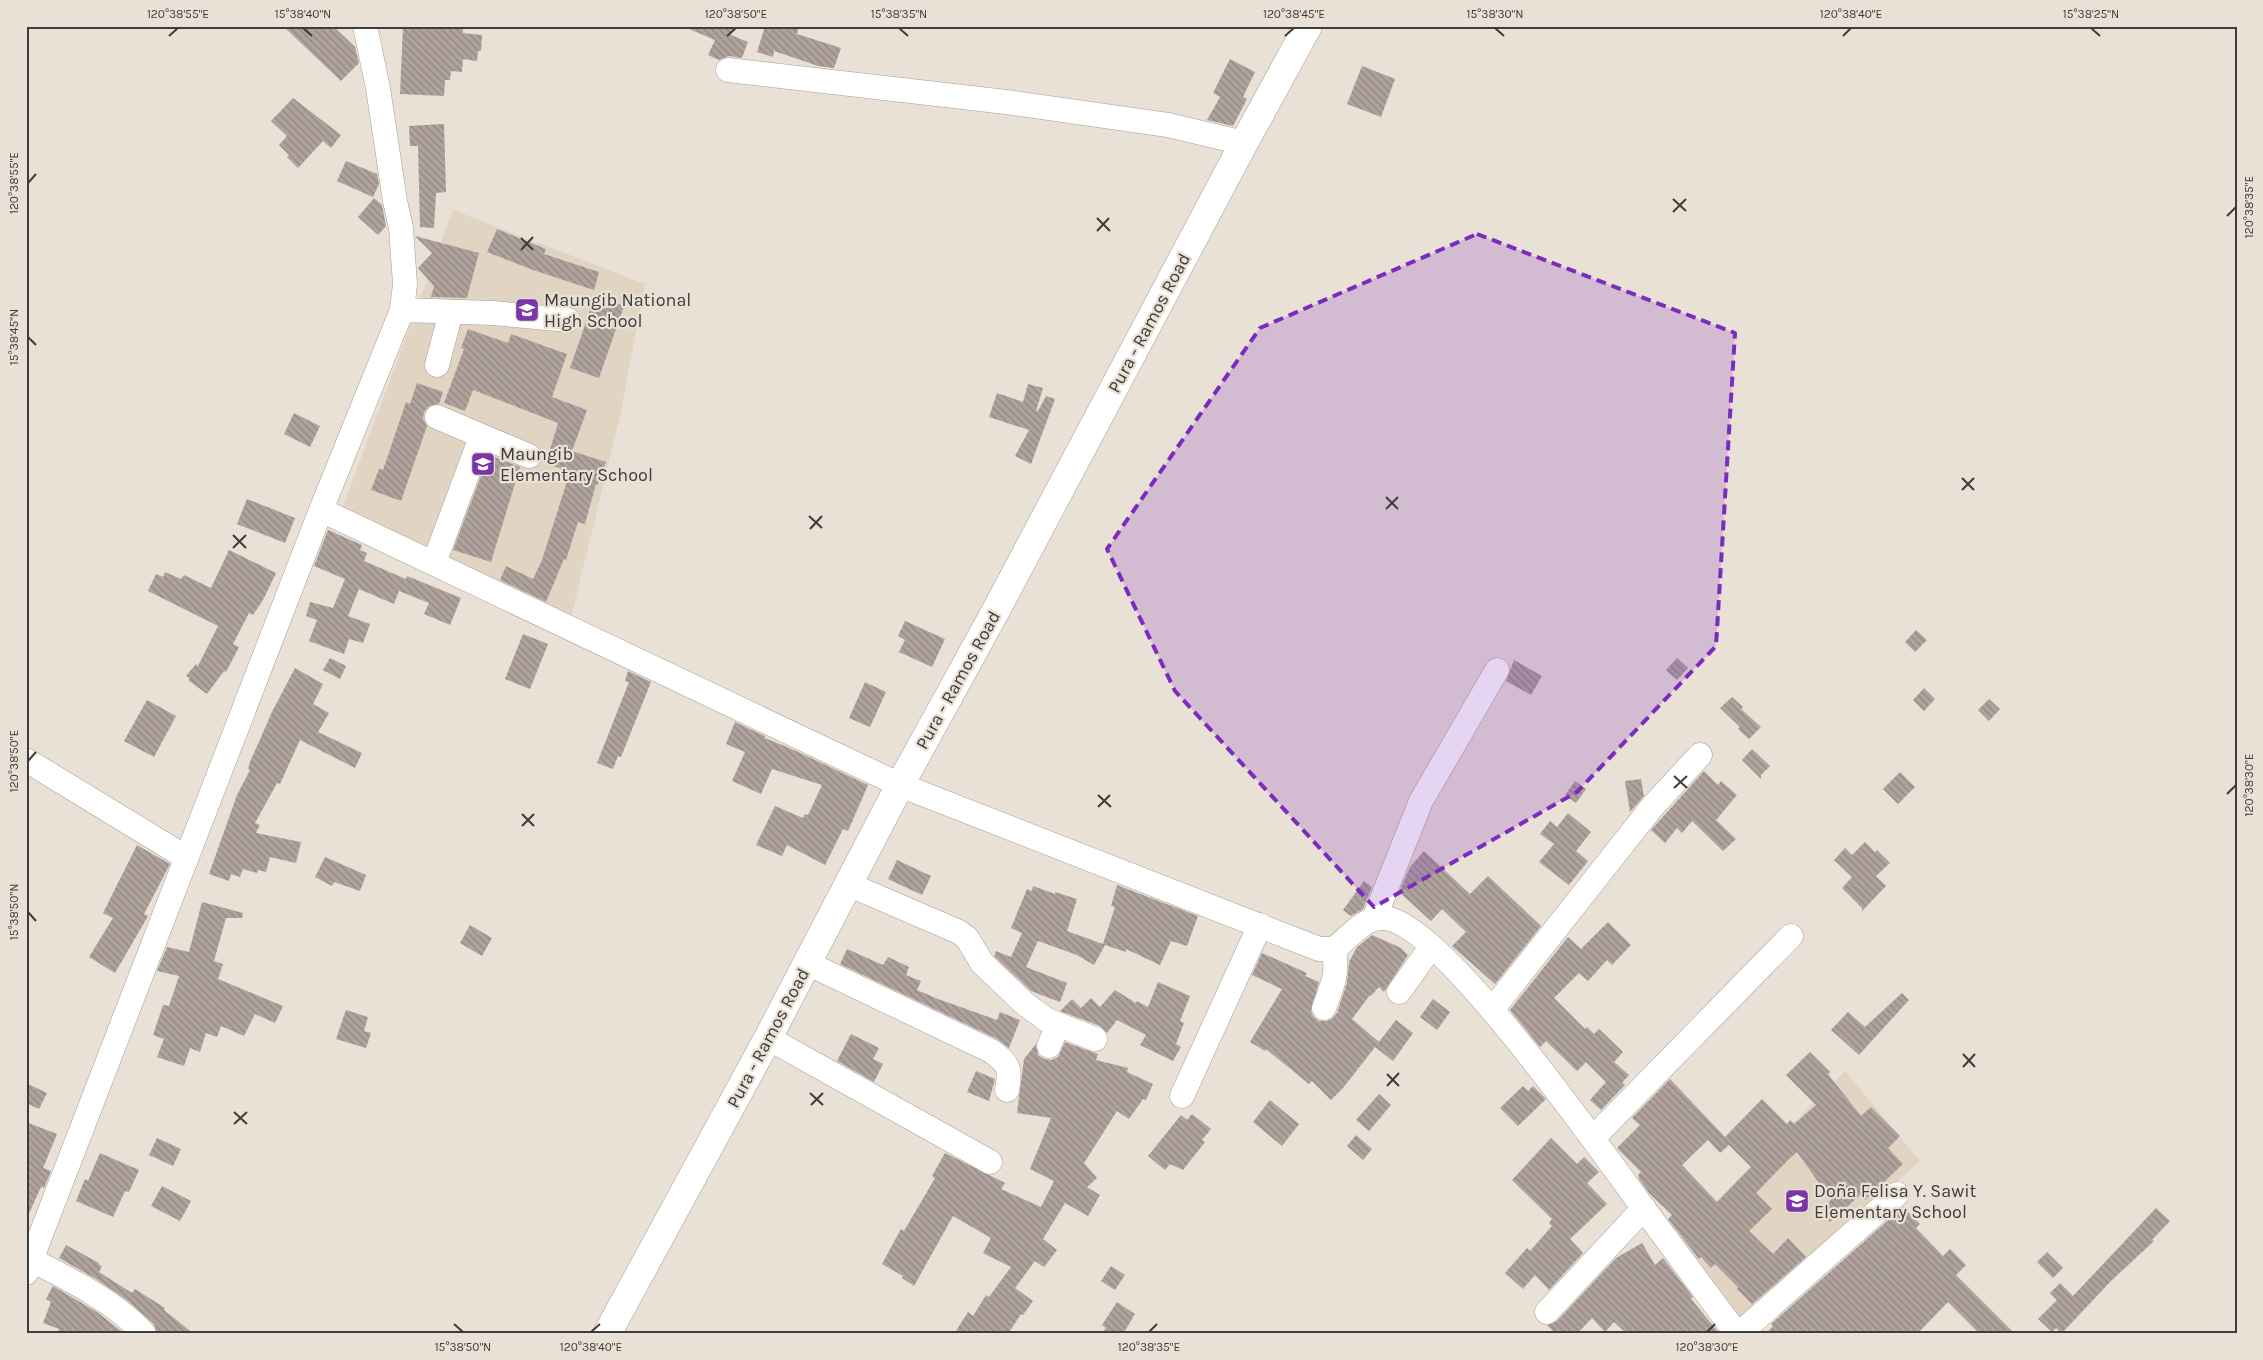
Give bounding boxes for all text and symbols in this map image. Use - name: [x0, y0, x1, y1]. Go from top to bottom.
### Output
- text: 120°38'55"E: [147, 7, 209, 21]
- text: 15°38'40"N: [275, 7, 331, 21]
- text: 120°38'50"E: [705, 7, 767, 21]
- text: 15°38'35"N: [871, 7, 927, 21]
- text: 120°38'45"E: [1263, 7, 1325, 21]
- text: 15°38'30"N: [1467, 7, 1523, 21]
- text: 120°38'40"E: [1820, 7, 1882, 21]
- text: 15°38'25"N: [2063, 7, 2119, 21]
- text: 120°38'55"E: [7, 152, 21, 214]
- text: 120°38'35"E: [2242, 176, 2256, 238]
- street label: Pura - Ramos Road: [1103, 249, 1195, 397]
- place label: Maungib National High School: [544, 289, 691, 332]
- school or university icon: Maungib National High School: [514, 297, 540, 323]
- text: 15°38'45"N: [7, 309, 21, 365]
- place label: Maungib Elementary School: [500, 443, 653, 486]
- school or university icon: Maungib Elementary School: [470, 451, 496, 477]
- street label: Pura - Ramos Road: [911, 607, 1005, 753]
- text: 120°38'50"E: [7, 730, 21, 792]
- text: 120°38'30"E: [2242, 754, 2256, 816]
- text: 15°38'50"N: [7, 884, 21, 940]
- street label: Pura - Ramos Road: [722, 964, 814, 1112]
- place label: Doña Felisa Y. Sawit Elementary School: [1814, 1180, 1977, 1223]
- school or university icon: Doña Felisa Y. Sawit Elementary School: [1784, 1188, 1810, 1214]
- text: 15°38'50"N: [435, 1340, 491, 1354]
- text: 120°38'40"E: [560, 1340, 622, 1354]
- text: 120°38'35"E: [1118, 1340, 1180, 1354]
- text: 120°38'30"E: [1676, 1340, 1738, 1354]

